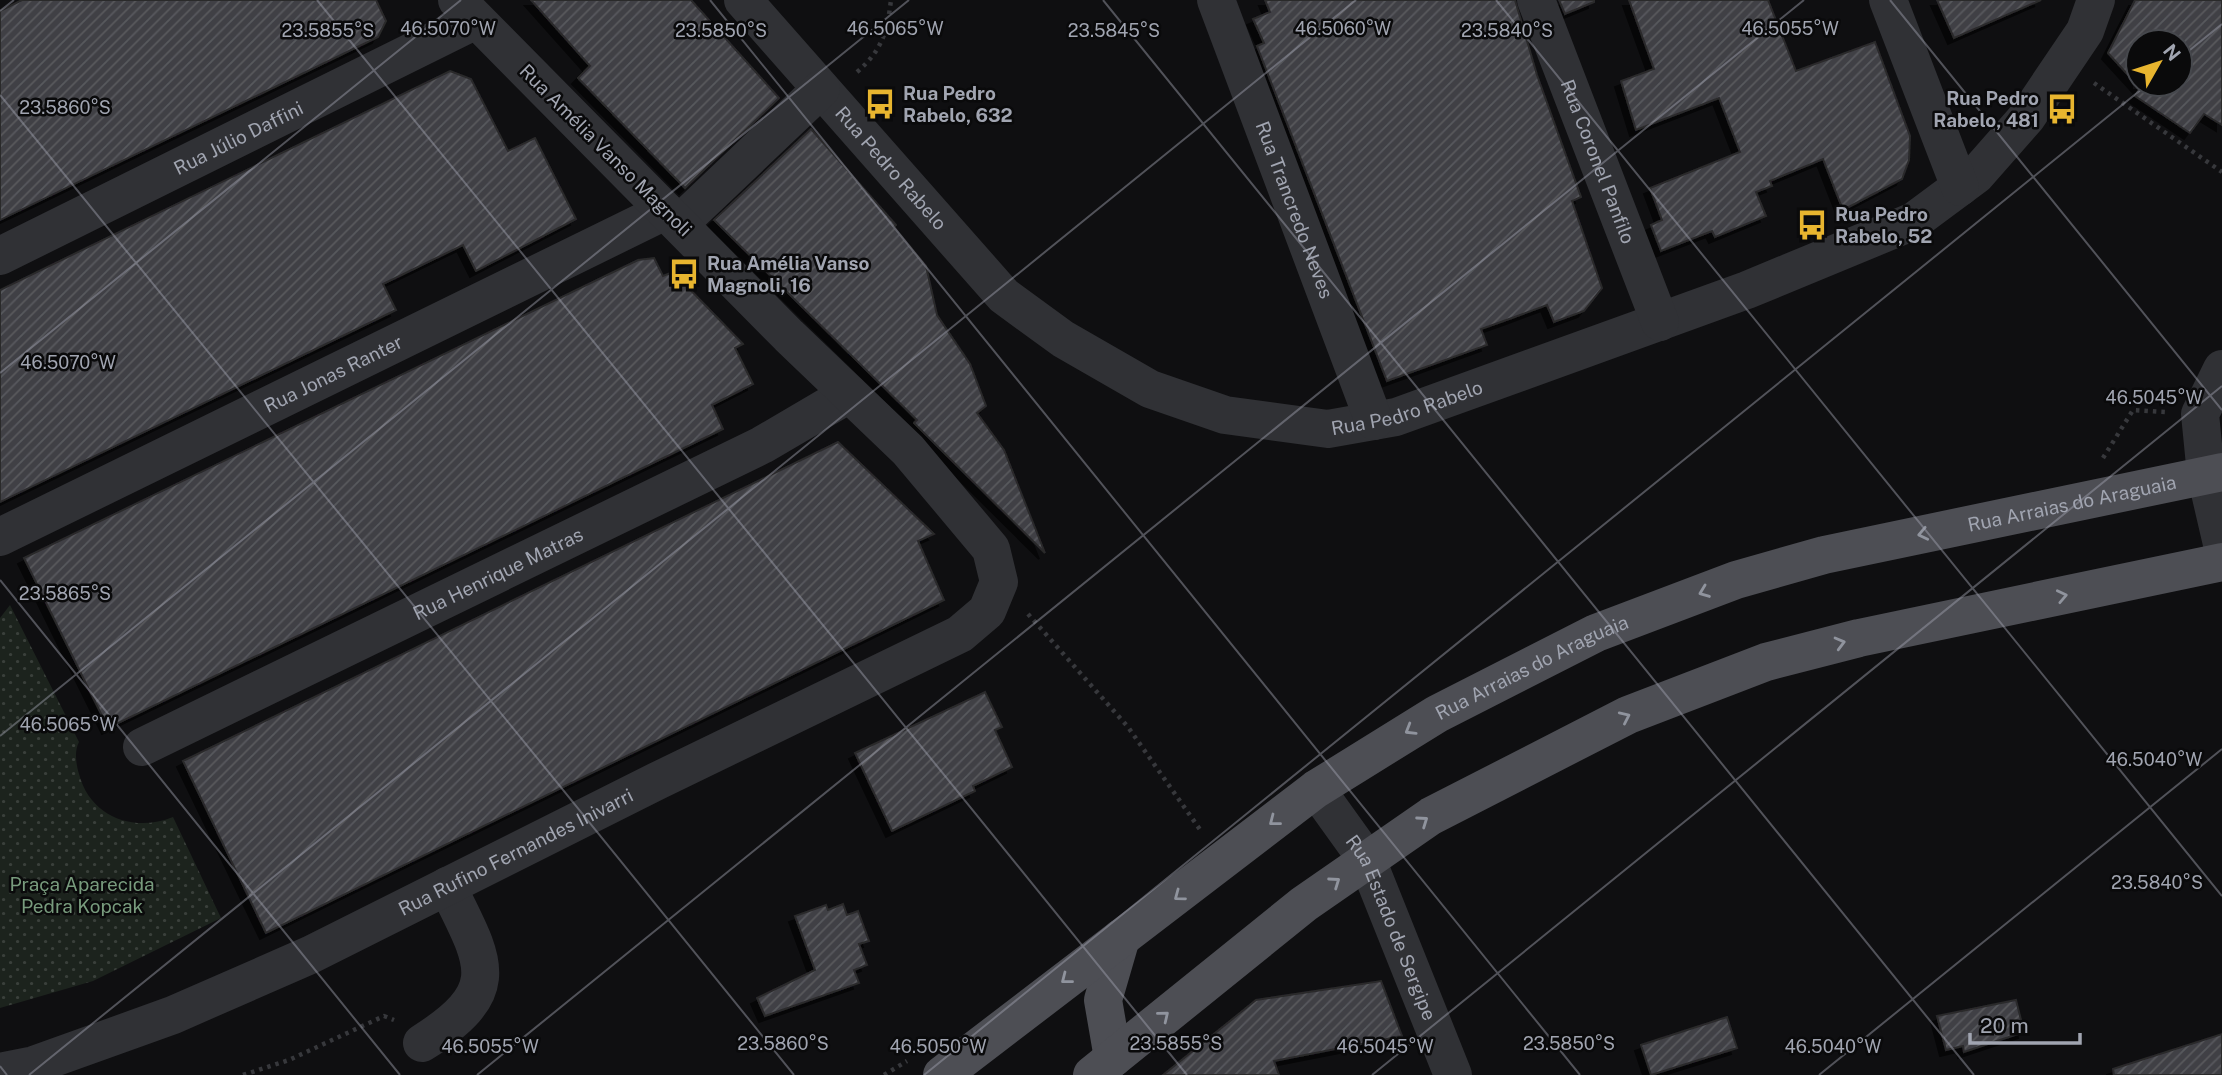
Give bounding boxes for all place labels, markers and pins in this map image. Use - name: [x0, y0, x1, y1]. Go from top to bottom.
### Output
- place label: Rua Pedro Rabelo, 632: [903, 82, 1013, 126]
- bus stop icon: Rua Pedro Rabelo, 632: [863, 87, 897, 121]
- place label: Rua Pedro Rabelo, 481: [1933, 87, 2039, 131]
- bus stop icon: Rua Pedro Rabelo, 481: [2045, 92, 2079, 126]
- place label: Rua Pedro Rabelo, 52: [1835, 203, 1932, 247]
- bus stop icon: Rua Pedro Rabelo, 52: [1795, 208, 1829, 242]
- place label: Rua Amélia Vanso Magnoli, 16: [707, 252, 870, 296]
- bus stop icon: Rua Amélia Vanso Magnoli, 16: [667, 257, 701, 291]

